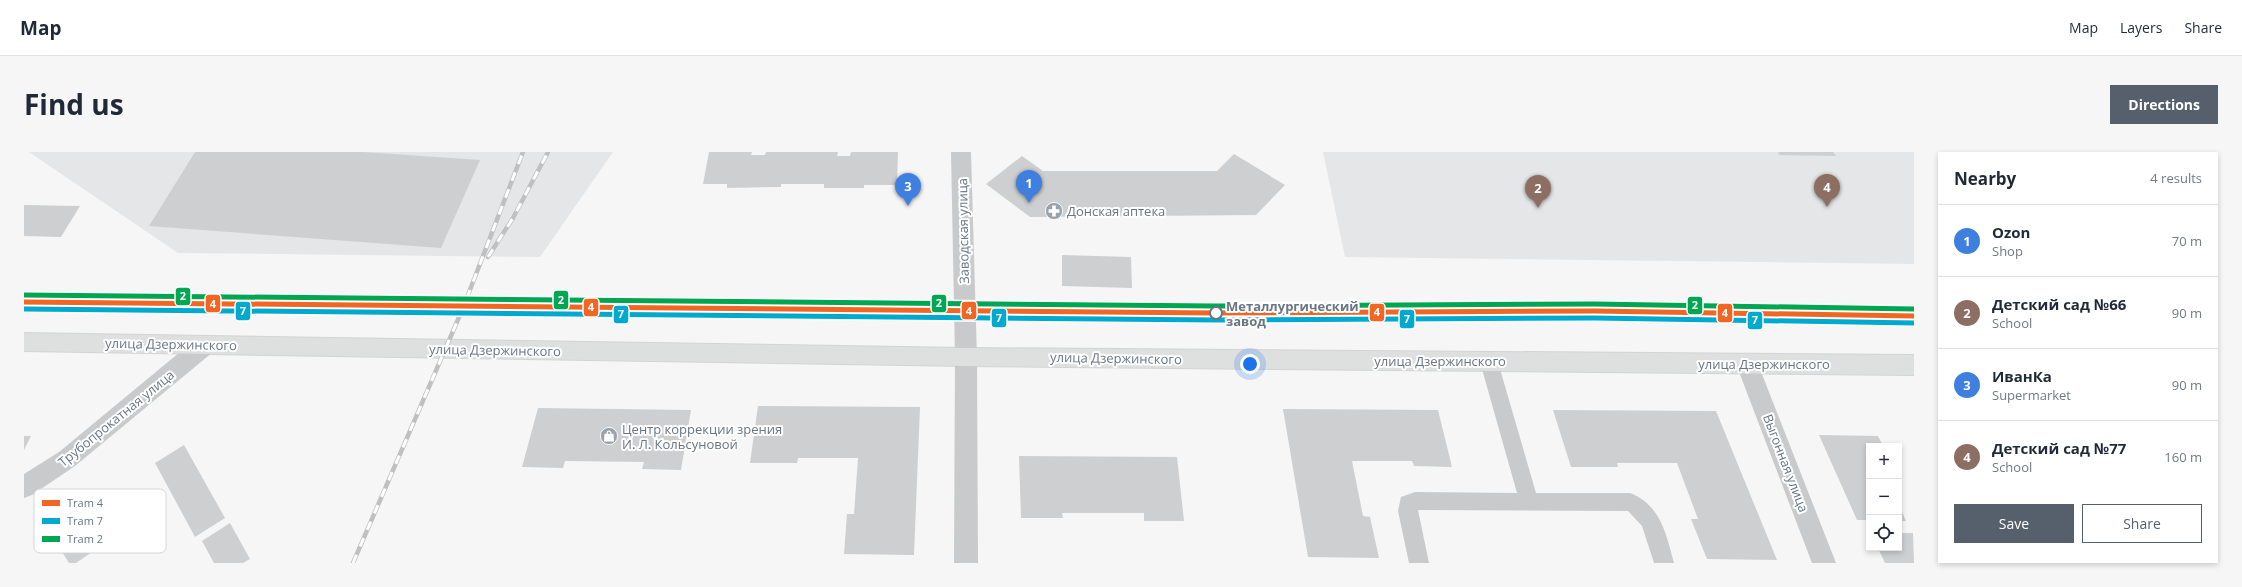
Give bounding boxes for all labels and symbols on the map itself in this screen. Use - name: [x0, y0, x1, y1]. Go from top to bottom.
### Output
- pin: 1: [1016, 170, 1042, 203]
- pin: 3: [895, 173, 921, 206]
- pin: 4: [1814, 174, 1840, 207]
- pin: 2: [1525, 175, 1551, 208]
- street label: Заводская улица: [953, 178, 973, 284]
- pharmacy icon: Донская аптека: [1044, 201, 1064, 221]
- place label: Донская аптека: [1067, 202, 1165, 220]
- line badge: 2: [175, 287, 191, 306]
- text: 2: [180, 288, 186, 303]
- line badge: 2: [553, 290, 569, 310]
- text: 2: [558, 292, 564, 307]
- line badge: 4: [205, 294, 221, 313]
- line badge: 2: [931, 294, 947, 313]
- text: 2: [936, 295, 942, 310]
- text: 4: [210, 296, 217, 311]
- line badge: 2: [1687, 296, 1703, 315]
- place label: Металлургический завод: [1226, 297, 1359, 330]
- text: 2: [1692, 297, 1698, 312]
- line badge: 4: [583, 298, 599, 317]
- text: 4: [588, 299, 595, 314]
- line badge: 7: [235, 301, 251, 321]
- line badge: 4: [961, 301, 977, 320]
- text: 7: [240, 303, 246, 318]
- text: 4: [966, 303, 973, 318]
- line badge: 4: [1369, 303, 1385, 322]
- line badge: 4: [1717, 303, 1733, 323]
- text: 4: [1374, 304, 1381, 319]
- line badge: 7: [613, 305, 629, 324]
- text: 4: [1722, 305, 1729, 320]
- text: 7: [618, 306, 624, 321]
- marker: Металлургический завод: [1209, 306, 1223, 320]
- line badge: 7: [991, 308, 1007, 328]
- line badge: 7: [1399, 309, 1415, 329]
- text: 7: [996, 310, 1002, 325]
- text: 7: [1404, 311, 1410, 326]
- line badge: 7: [1747, 311, 1763, 330]
- text: 7: [1752, 312, 1758, 327]
- street label: улица Дзержинского: [105, 334, 237, 354]
- street label: улица Дзержинского: [429, 340, 561, 360]
- street label: улица Дзержинского: [1050, 348, 1182, 368]
- street label: улица Дзержинского: [1374, 352, 1506, 370]
- your location: [1240, 354, 1260, 374]
- street label: улица Дзержинского: [1698, 355, 1830, 373]
- street label: Трубопрокатная улица: [54, 365, 178, 471]
- street label: Выгонная улица: [1759, 411, 1813, 515]
- place label: Центр коррекции зрения И. Л. Кольсуновой: [622, 420, 782, 453]
- shop icon: Центр коррекции зрения И. Л. Кольсуновой: [599, 426, 619, 446]
- legend: [34, 489, 166, 553]
- text: Tram 4: [67, 495, 104, 510]
- text: Tram 7: [67, 513, 103, 528]
- text: Tram 2: [67, 531, 103, 546]

